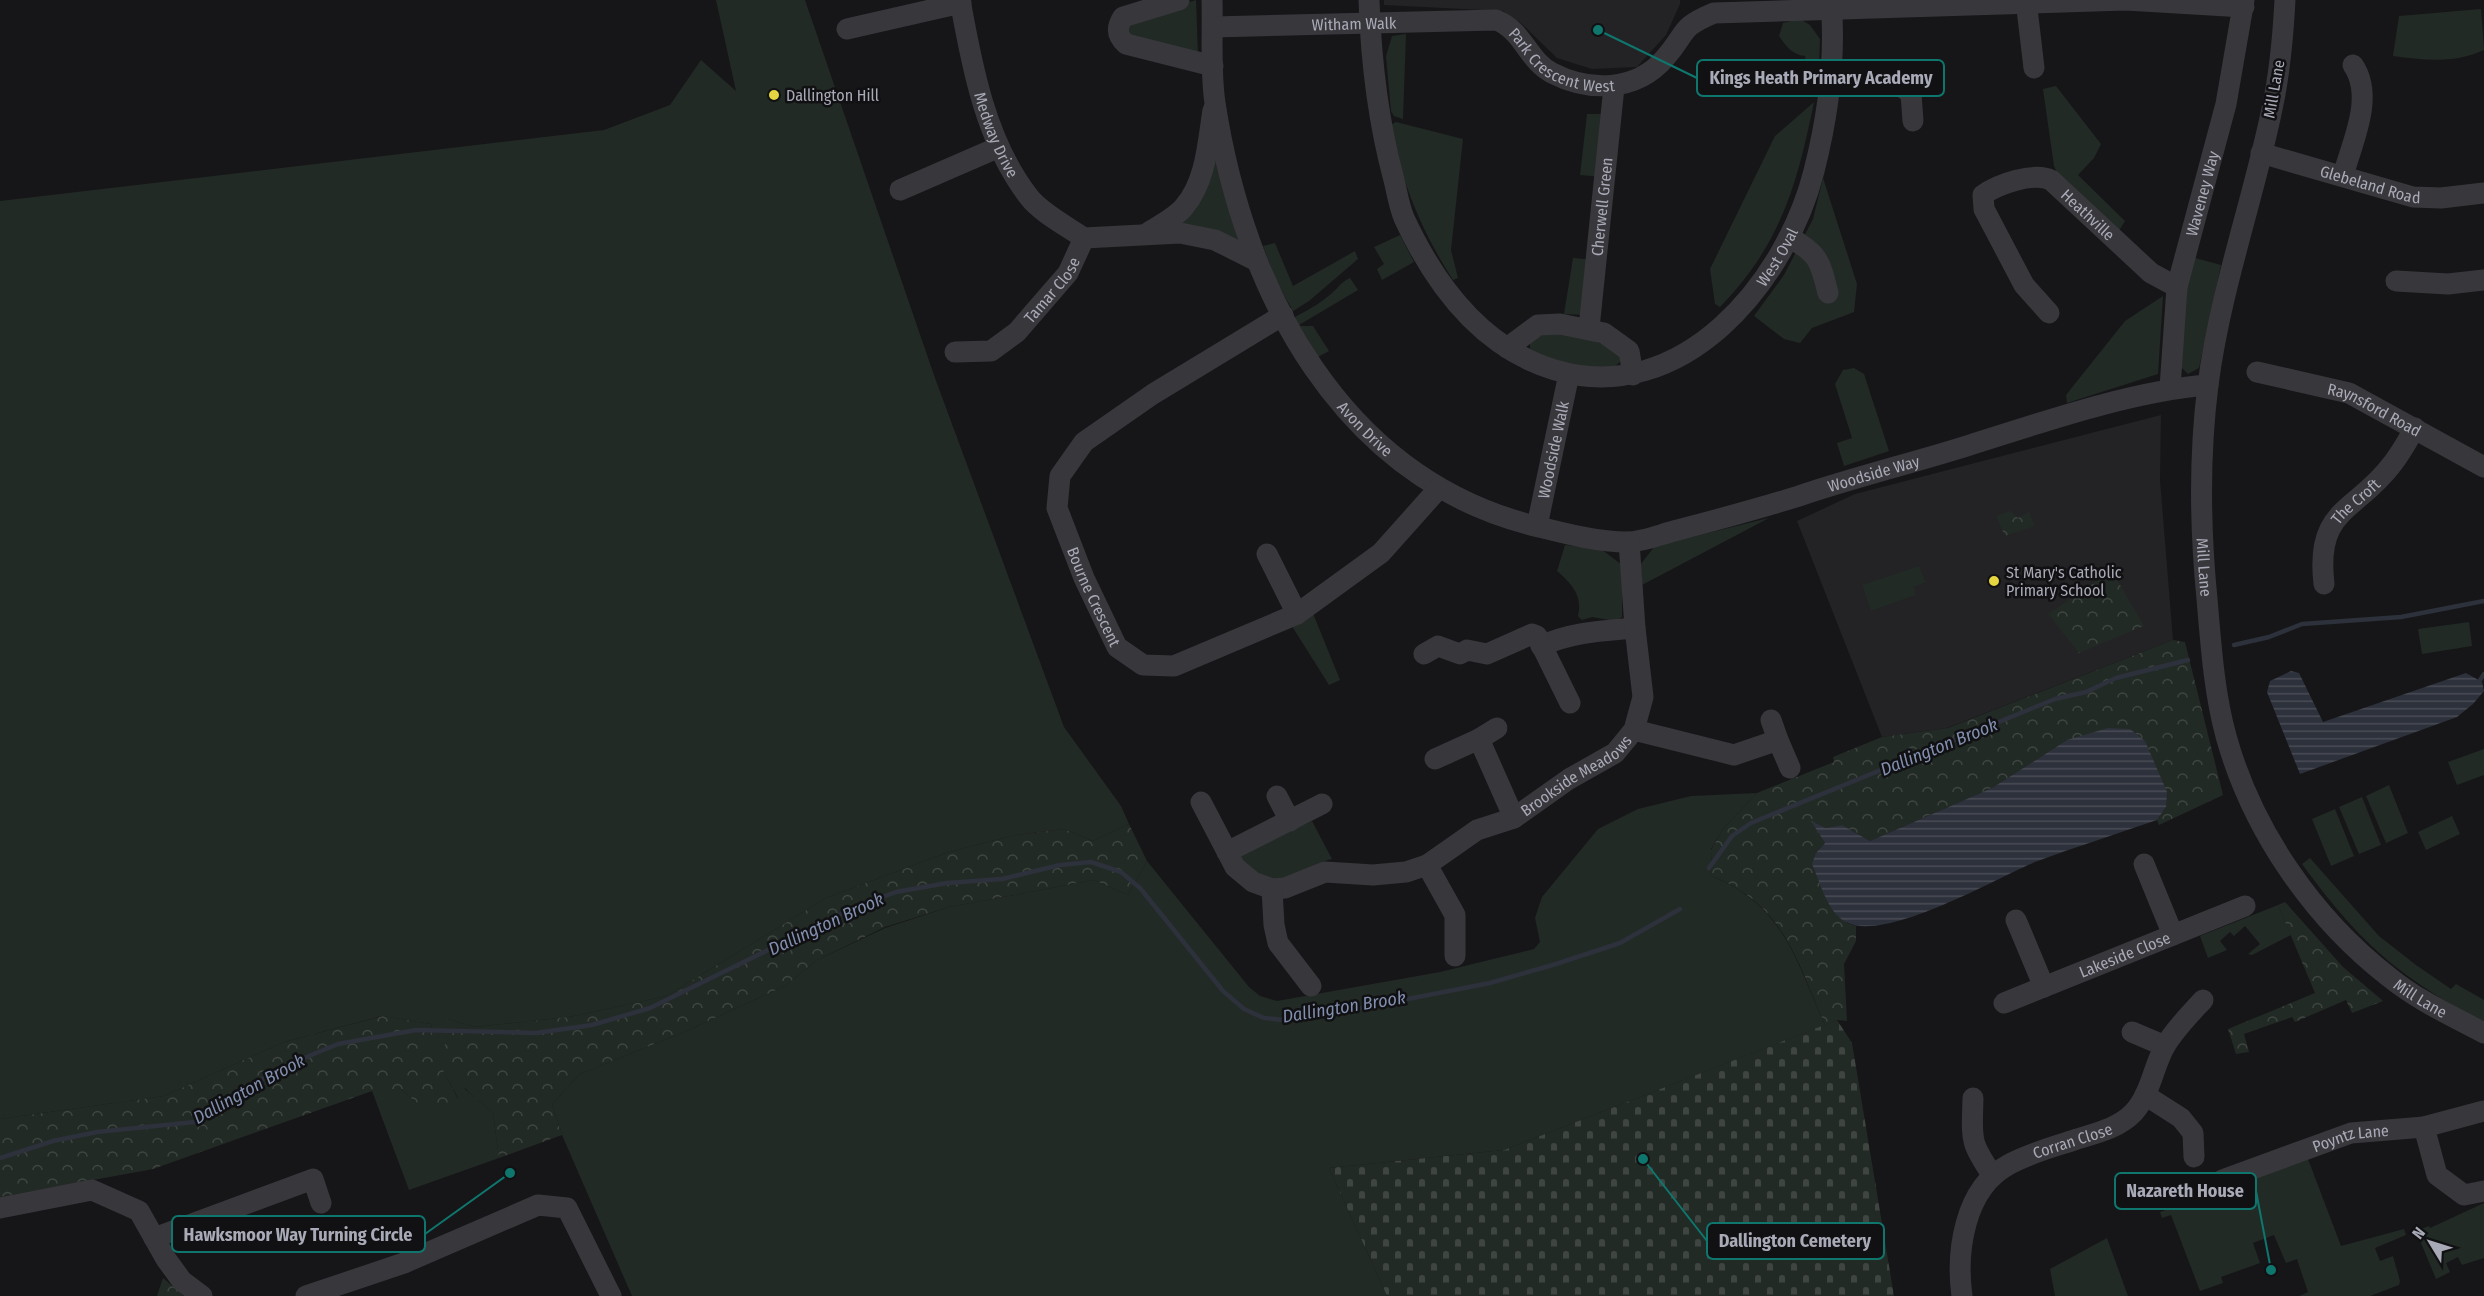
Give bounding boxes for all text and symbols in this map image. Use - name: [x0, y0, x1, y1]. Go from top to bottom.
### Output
- street label: Witham Walk: [1311, 13, 1397, 34]
- street label: Park Crescent West: [1505, 24, 1616, 95]
- street label: Mill Lane: [2260, 58, 2288, 120]
- callout: Kings Heath Primary Academy: [1697, 60, 1944, 96]
- text: Kings Heath Primary Academy: [1709, 67, 1933, 89]
- place label: Dallington Hill: [786, 86, 879, 105]
- marker: Dallington Hill: [767, 88, 781, 102]
- street label: Medway Drive: [971, 90, 1023, 181]
- street label: Waveney Way: [2182, 148, 2223, 238]
- street label: Cherwell Green: [1587, 156, 1616, 257]
- street label: Glebeland Road: [2318, 161, 2421, 207]
- street label: Heathville: [2057, 185, 2119, 244]
- street label: West Oval: [1752, 225, 1802, 290]
- street label: Tamar Close: [1020, 254, 1084, 327]
- street label: Raynsford Road: [2326, 379, 2424, 440]
- street label: Avon Drive: [1334, 397, 1397, 460]
- street label: Woodside Walk: [1534, 399, 1573, 500]
- street label: Woodside Way: [1825, 451, 1922, 496]
- street label: The Croft: [2327, 474, 2384, 528]
- street label: Mill Lane: [2193, 537, 2216, 598]
- street label: Bourne Crescent: [1063, 544, 1125, 650]
- place label: St Mary's Catholic Primary School: [2006, 563, 2122, 600]
- marker: St Mary's Catholic Primary School: [1987, 574, 2001, 588]
- water label: Dallington Brook: [1877, 713, 2001, 781]
- street label: Brookside Meadows: [1517, 731, 1636, 820]
- water label: Dallington Brook: [765, 888, 887, 960]
- street label: Lakeside Close: [2076, 928, 2173, 981]
- street label: Mill Lane: [2390, 975, 2450, 1022]
- water label: Dallington Brook: [1281, 986, 1407, 1028]
- water label: Dallington Brook: [189, 1049, 309, 1129]
- street label: Corran Close: [2030, 1119, 2115, 1162]
- street label: Poyntz Lane: [2310, 1120, 2390, 1156]
- callout: Nazareth House: [2115, 1173, 2256, 1209]
- text: Nazareth House: [2126, 1180, 2244, 1202]
- north arrow: [2400, 1212, 2460, 1272]
- callout: Hawksmoor Way Turning Circle: [172, 1216, 425, 1252]
- callout: Dallington Cemetery: [1707, 1223, 1884, 1259]
- text: N: [2408, 1223, 2429, 1243]
- text: Hawksmoor Way Turning Circle: [184, 1224, 412, 1246]
- text: Dallington Cemetery: [1719, 1230, 1872, 1252]

